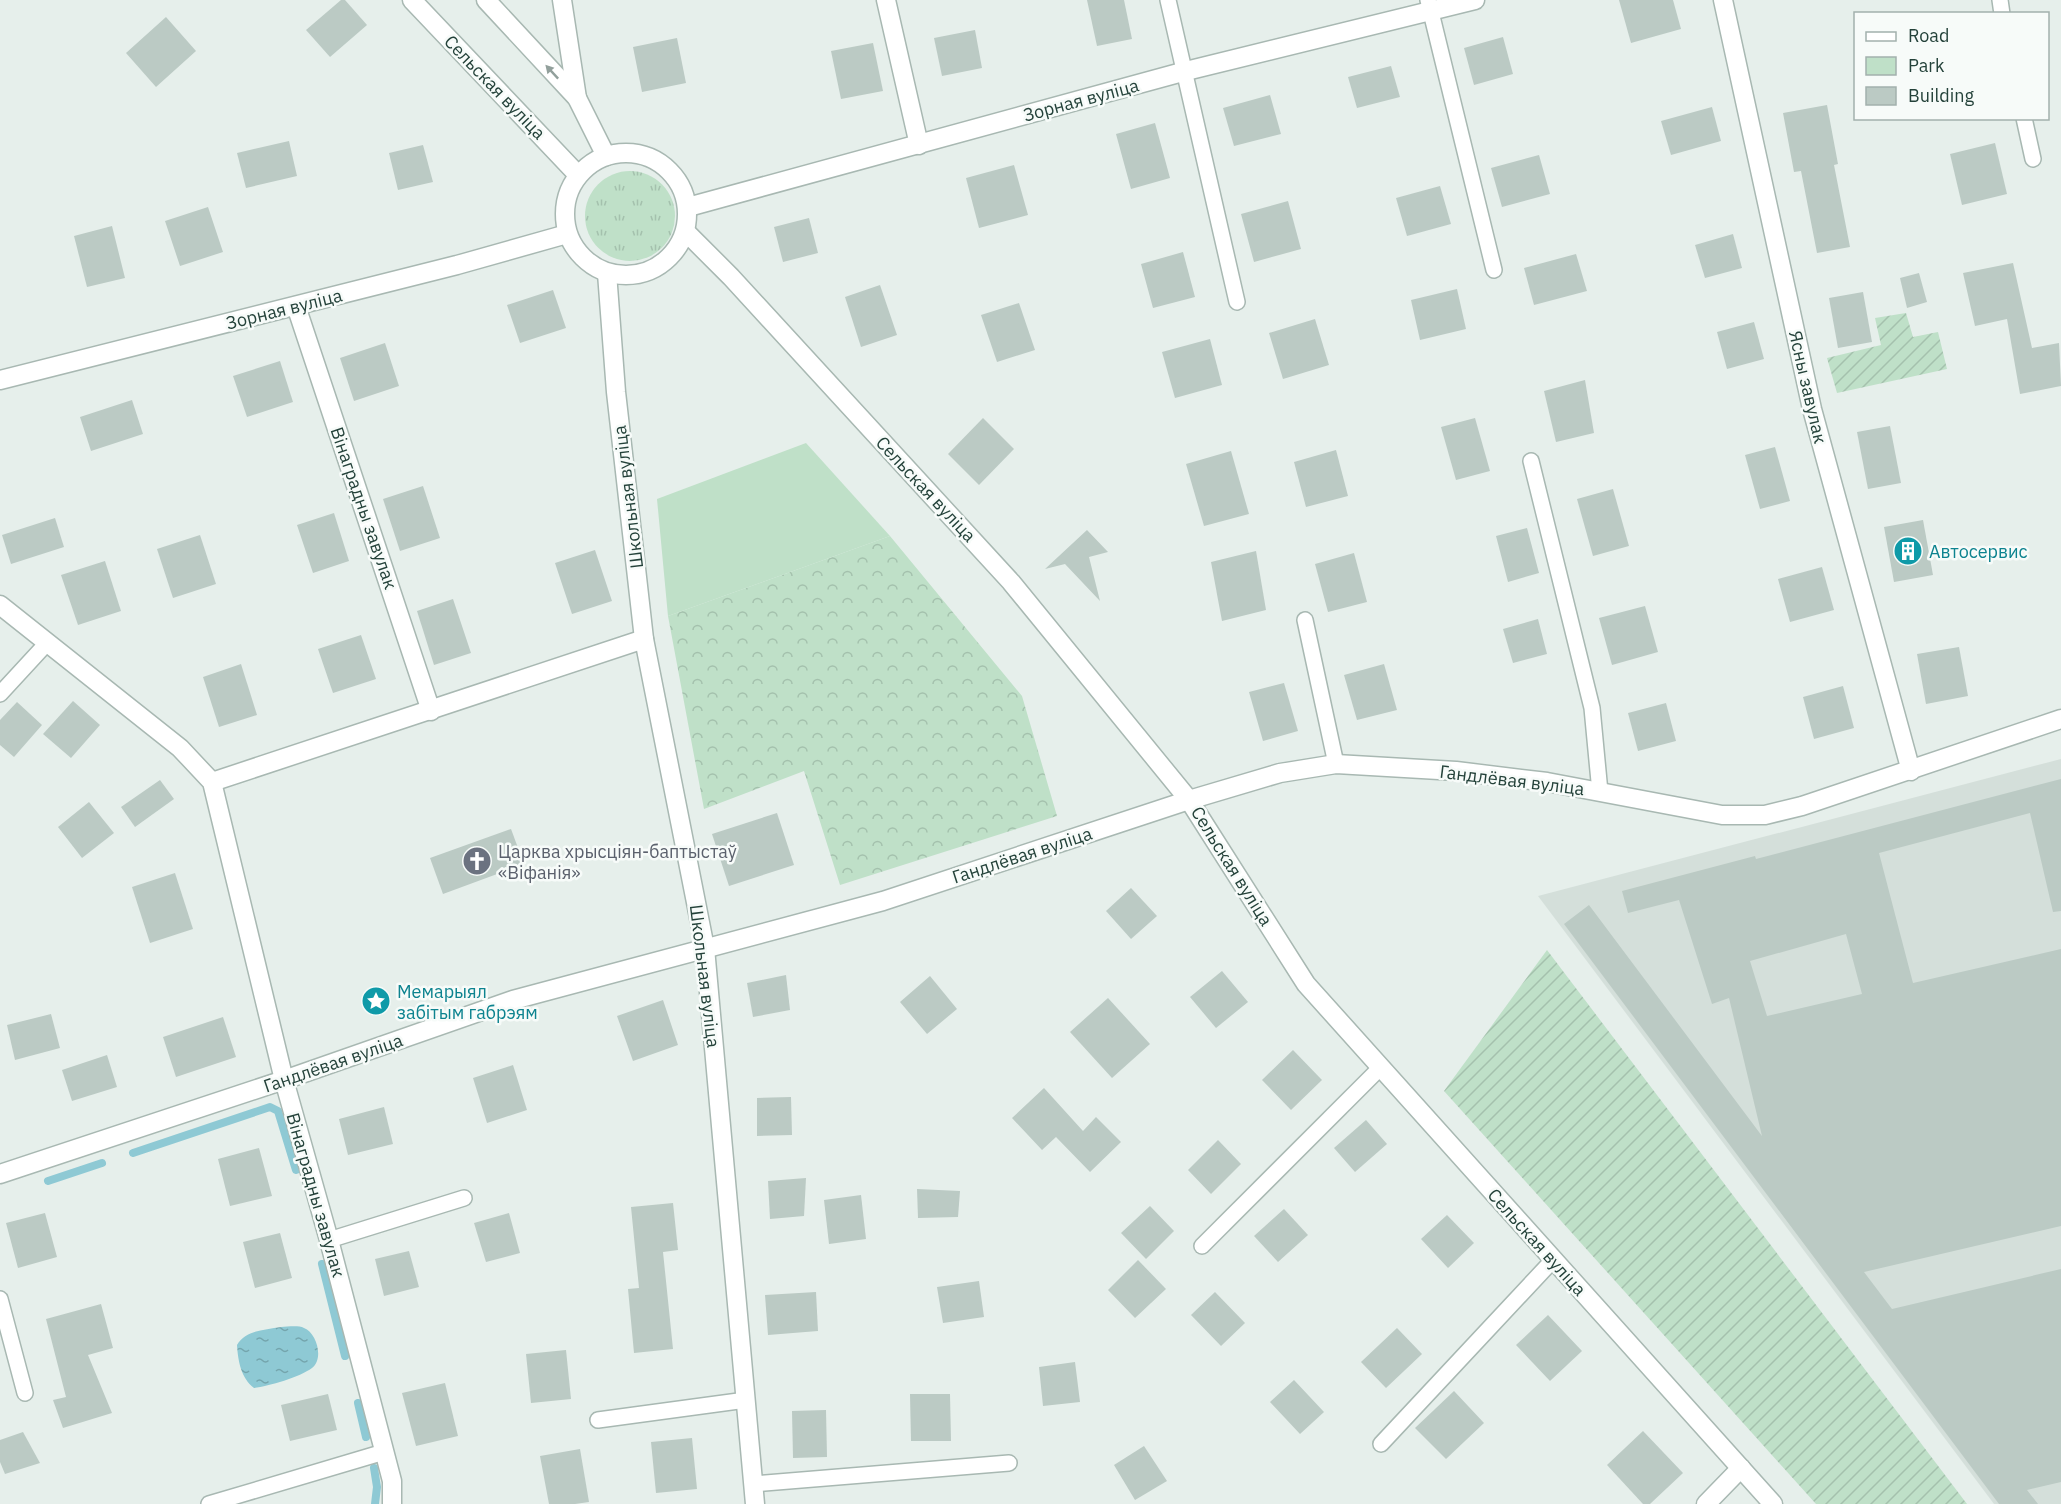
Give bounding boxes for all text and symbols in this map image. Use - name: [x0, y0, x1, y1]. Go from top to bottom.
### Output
- legend: [1854, 12, 2049, 120]
- text: Road: [1908, 24, 1949, 47]
- street label: Сельская вуліца: [439, 30, 551, 144]
- text: Park: [1908, 54, 1945, 77]
- one-way arrow: [545, 64, 559, 79]
- street label: Зорная вуліца: [1021, 73, 1142, 127]
- text: Building: [1908, 84, 1975, 107]
- street label: Зорная вуліца: [224, 283, 345, 335]
- street label: Ясны завулак: [1784, 328, 1832, 446]
- street label: Вінаградны завулак: [325, 424, 403, 592]
- street label: Школьная вуліца: [608, 424, 648, 570]
- street label: Сельская вуліца: [871, 431, 981, 547]
- building icon: Автосервис: [1892, 535, 1924, 567]
- place label: Автосервис: [1929, 540, 2028, 563]
- street label: Гандлёвая вуліца: [1438, 760, 1586, 800]
- street label: Сельская вуліца: [1186, 802, 1278, 930]
- street label: Гандлёвая вуліца: [949, 821, 1095, 888]
- place label: Царква хрысціян-баптыстаў «Віфанія»: [498, 840, 737, 884]
- church icon: Царква хрысціян-баптыстаў «Віфанія»: [461, 845, 493, 877]
- street label: Школьная вуліца: [685, 903, 725, 1049]
- place label: Мемарыял забітым габрэям: [397, 980, 538, 1024]
- place icon: Мемарыял забітым габрэям: [360, 985, 392, 1017]
- street label: Гандлёвая вуліца: [260, 1028, 406, 1098]
- street label: Вінаградны завулак: [281, 1110, 351, 1280]
- street label: Сельская вуліца: [1483, 1184, 1591, 1301]

